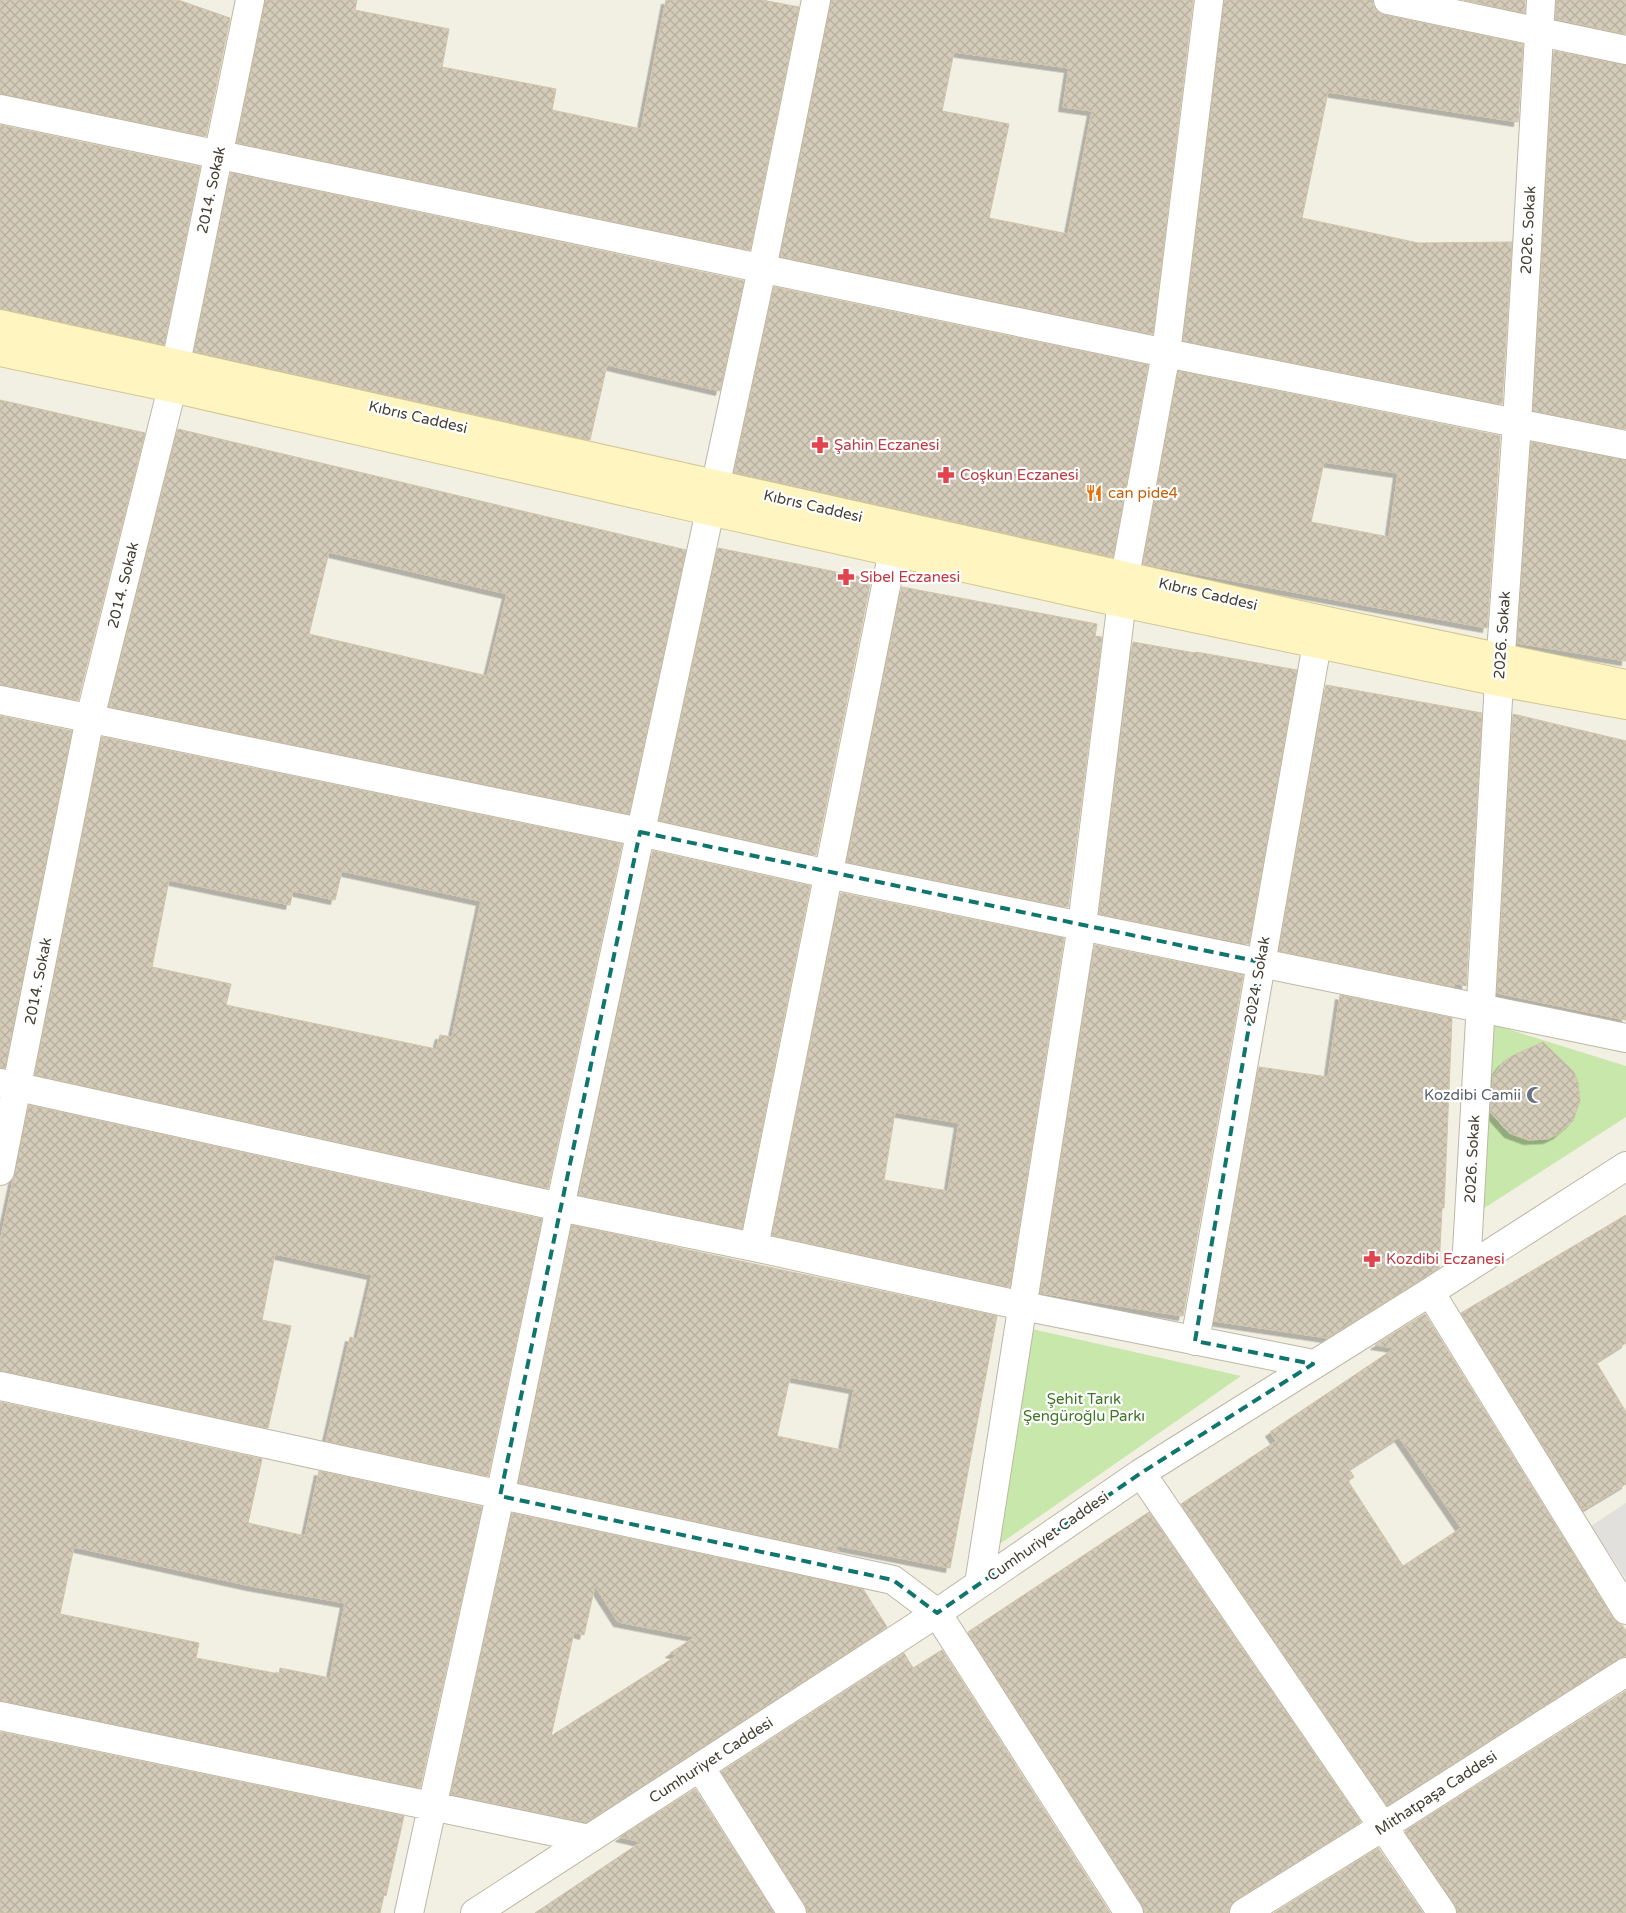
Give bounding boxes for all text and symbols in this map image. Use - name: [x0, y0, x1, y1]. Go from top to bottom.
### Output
- street label: 2014. Sokak: [193, 145, 229, 235]
- street label: 2026. Sokak: [1517, 185, 1539, 275]
- street label: Kıbrıs Caddesi: [367, 397, 469, 437]
- pharmacy icon: Şahin Eczanesi: [810, 435, 830, 455]
- place label: Şahin Eczanesi: [834, 436, 939, 454]
- pharmacy icon: Coşkun Eczanesi: [936, 465, 956, 485]
- place label: Coşkun Eczanesi: [960, 466, 1079, 484]
- restaurant icon: can pide4: [1084, 483, 1104, 503]
- place label: can pide4: [1108, 484, 1178, 502]
- street label: Kıbrıs Caddesi: [762, 486, 864, 526]
- street label: 2014. Sokak: [104, 540, 142, 630]
- pharmacy icon: Sibel Eczanesi: [836, 567, 856, 587]
- place label: Sibel Eczanesi: [860, 568, 960, 586]
- street label: Kıbrıs Caddesi: [1157, 574, 1259, 614]
- street label: 2026. Sokak: [1490, 590, 1514, 680]
- street label: 2024. Sokak: [1240, 935, 1274, 1025]
- street label: 2014. Sokak: [21, 936, 55, 1026]
- mosque icon: Kozdibi Camii: [1525, 1085, 1545, 1105]
- place label: Kozdibi Camii: [1424, 1086, 1521, 1104]
- street label: 2026. Sokak: [1461, 1114, 1483, 1204]
- pharmacy icon: Kozdibi Eczanesi: [1362, 1249, 1382, 1269]
- place label: Kozdibi Eczanesi: [1386, 1250, 1505, 1268]
- park label: Şehit Tarık Şengüroğlu Parkı: [1023, 1390, 1145, 1425]
- street label: Cumhuriyet Caddesi: [984, 1487, 1112, 1585]
- street label: Cumhuriyet Caddesi: [646, 1713, 776, 1807]
- street label: Mithatpaşa Caddesi: [1372, 1747, 1500, 1839]

